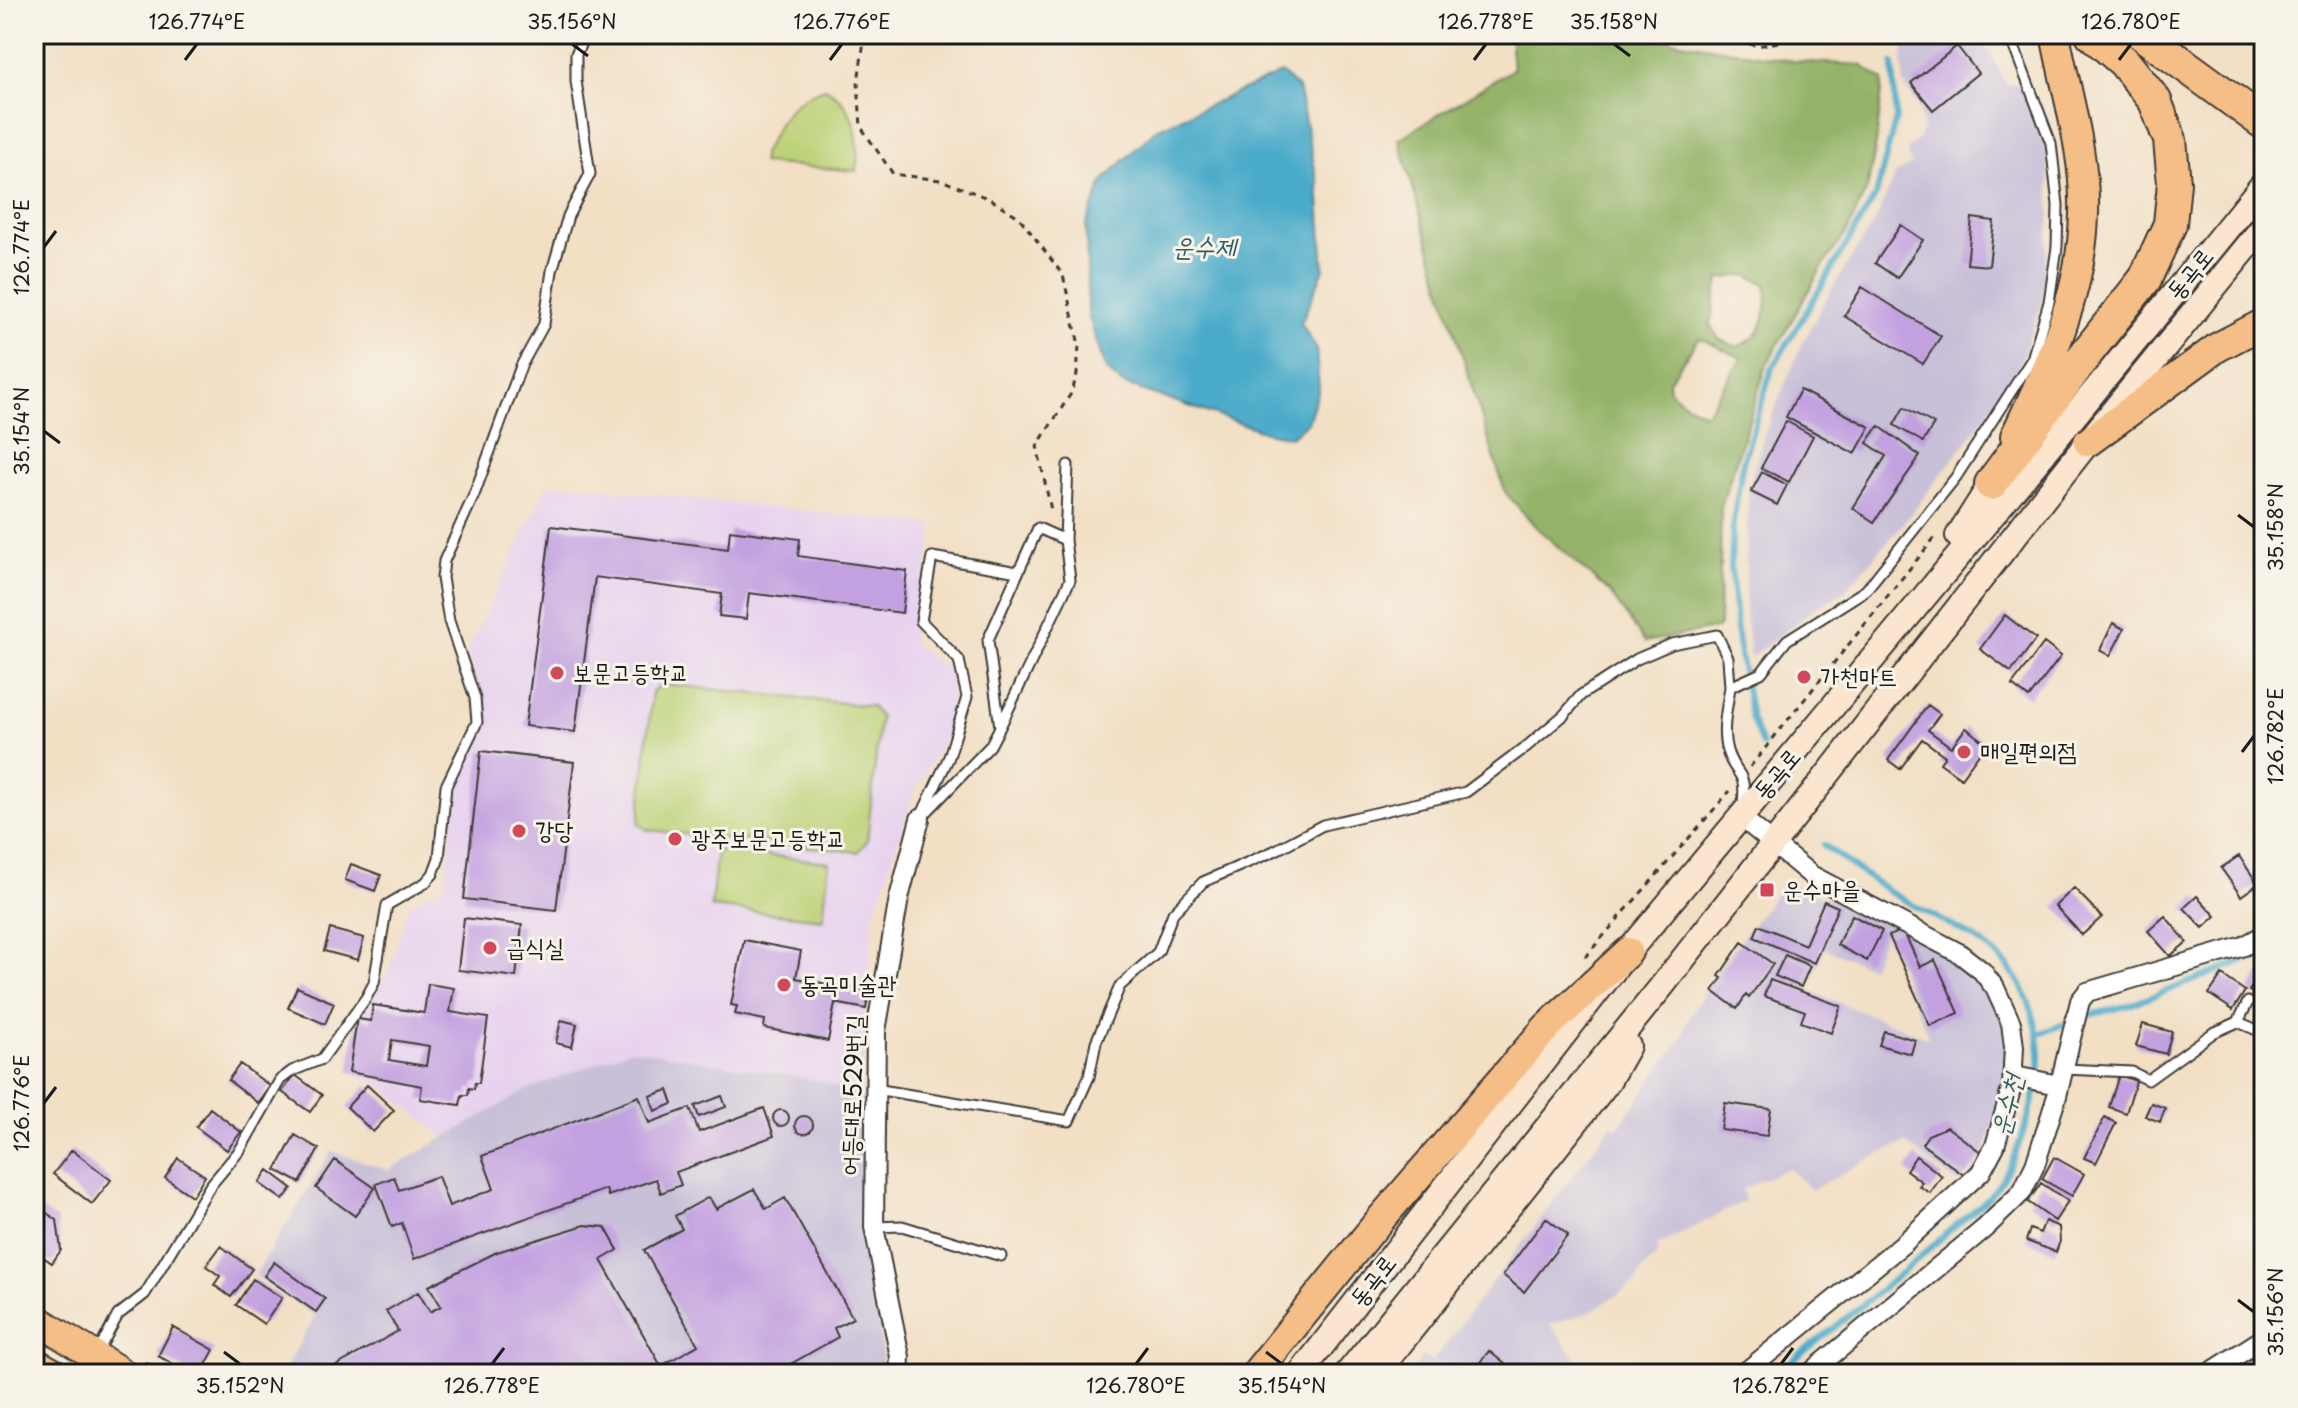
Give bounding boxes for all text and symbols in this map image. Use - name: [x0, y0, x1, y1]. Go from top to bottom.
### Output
- text: 126.774°E: [149, 6, 245, 36]
- text: 35.156°N: [527, 6, 617, 36]
- text: 126.776°E: [793, 6, 891, 36]
- text: 126.778°E: [1438, 6, 1534, 36]
- text: 35.158°N: [1570, 6, 1658, 36]
- text: 126.780°E: [2081, 6, 2181, 36]
- text: 126.774°E: [6, 199, 36, 295]
- water label: 운수제: [1173, 226, 1239, 265]
- street label: 동곡로: [2156, 239, 2221, 307]
- text: 35.154°N: [6, 387, 36, 475]
- text: 35.158°N: [2260, 483, 2290, 571]
- place label: 보문고등학교: [573, 653, 689, 689]
- place label: 가천마트: [1820, 657, 1897, 693]
- marker: 보문고등학교: [548, 664, 566, 682]
- marker: 가천마트: [1795, 668, 1813, 686]
- text: 126.782°E: [2260, 688, 2290, 784]
- place label: 매일편의점: [1980, 732, 2077, 768]
- street label: 동곡로: [1743, 739, 1808, 806]
- marker: 매일편의점: [1955, 743, 1973, 761]
- place label: 강당: [535, 811, 574, 847]
- place label: 광주보문고등학교: [691, 819, 846, 855]
- marker: 강당: [510, 822, 528, 840]
- marker: 광주보문고등학교: [666, 830, 684, 848]
- place label: 운수마을: [1783, 870, 1860, 906]
- marker: 운수마을: [1758, 881, 1776, 899]
- place label: 급식실: [506, 928, 564, 964]
- marker: 급식실: [481, 939, 499, 957]
- place label: 동곡미술관: [800, 965, 897, 1001]
- marker: 동곡미술관: [775, 976, 793, 994]
- street label: 어등대로529번길: [830, 1014, 872, 1176]
- text: 126.776°E: [6, 1054, 36, 1152]
- water label: 운수천: [1979, 1066, 2033, 1140]
- street label: 동곡로: [1339, 1246, 1403, 1314]
- text: 35.156°N: [2260, 1267, 2290, 1357]
- text: 35.152°N: [195, 1370, 285, 1400]
- text: 126.778°E: [444, 1370, 540, 1400]
- text: 126.780°E: [1086, 1370, 1186, 1400]
- text: 35.154°N: [1238, 1370, 1326, 1400]
- text: 126.782°E: [1733, 1370, 1829, 1400]

